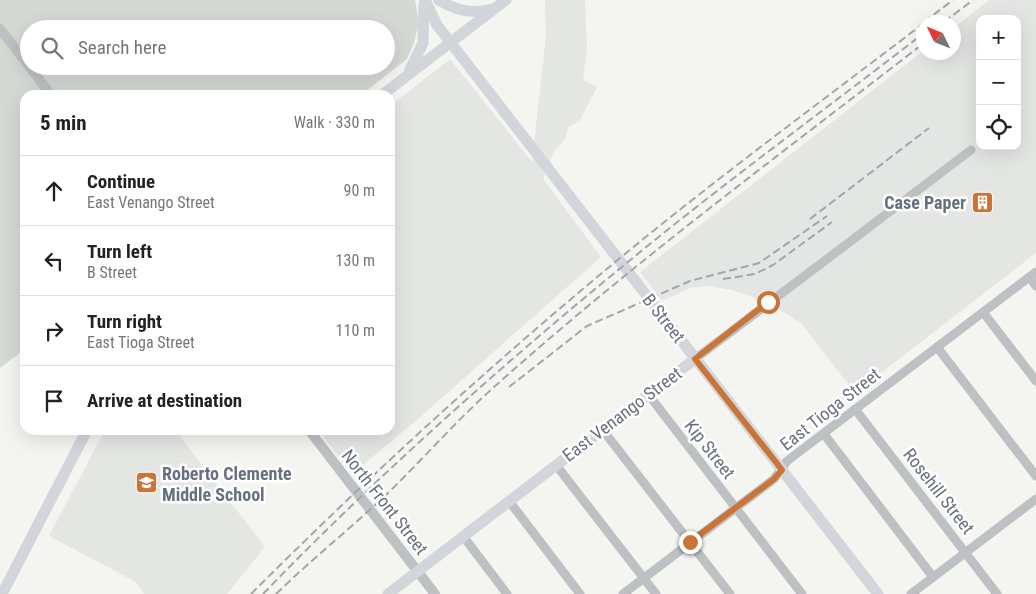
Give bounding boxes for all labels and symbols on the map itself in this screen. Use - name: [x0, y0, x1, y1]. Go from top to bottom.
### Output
- north arrow: [916, 15, 961, 60]
- building icon: Case Paper: [970, 190, 994, 214]
- place label: Case Paper: [884, 192, 966, 213]
- street label: B Street: [638, 289, 690, 347]
- route start: [757, 291, 780, 314]
- street label: East Venango Street: [558, 362, 686, 466]
- street label: East Tioga Street: [776, 363, 884, 455]
- street label: Kip Street: [680, 415, 740, 483]
- street label: Rosehill Street: [899, 444, 979, 538]
- street label: North Front Street: [338, 445, 432, 559]
- place label: Roberto Clemente Middle School: [162, 463, 292, 505]
- school or university icon: Roberto Clemente Middle School: [134, 471, 158, 495]
- route end: [679, 531, 702, 554]

